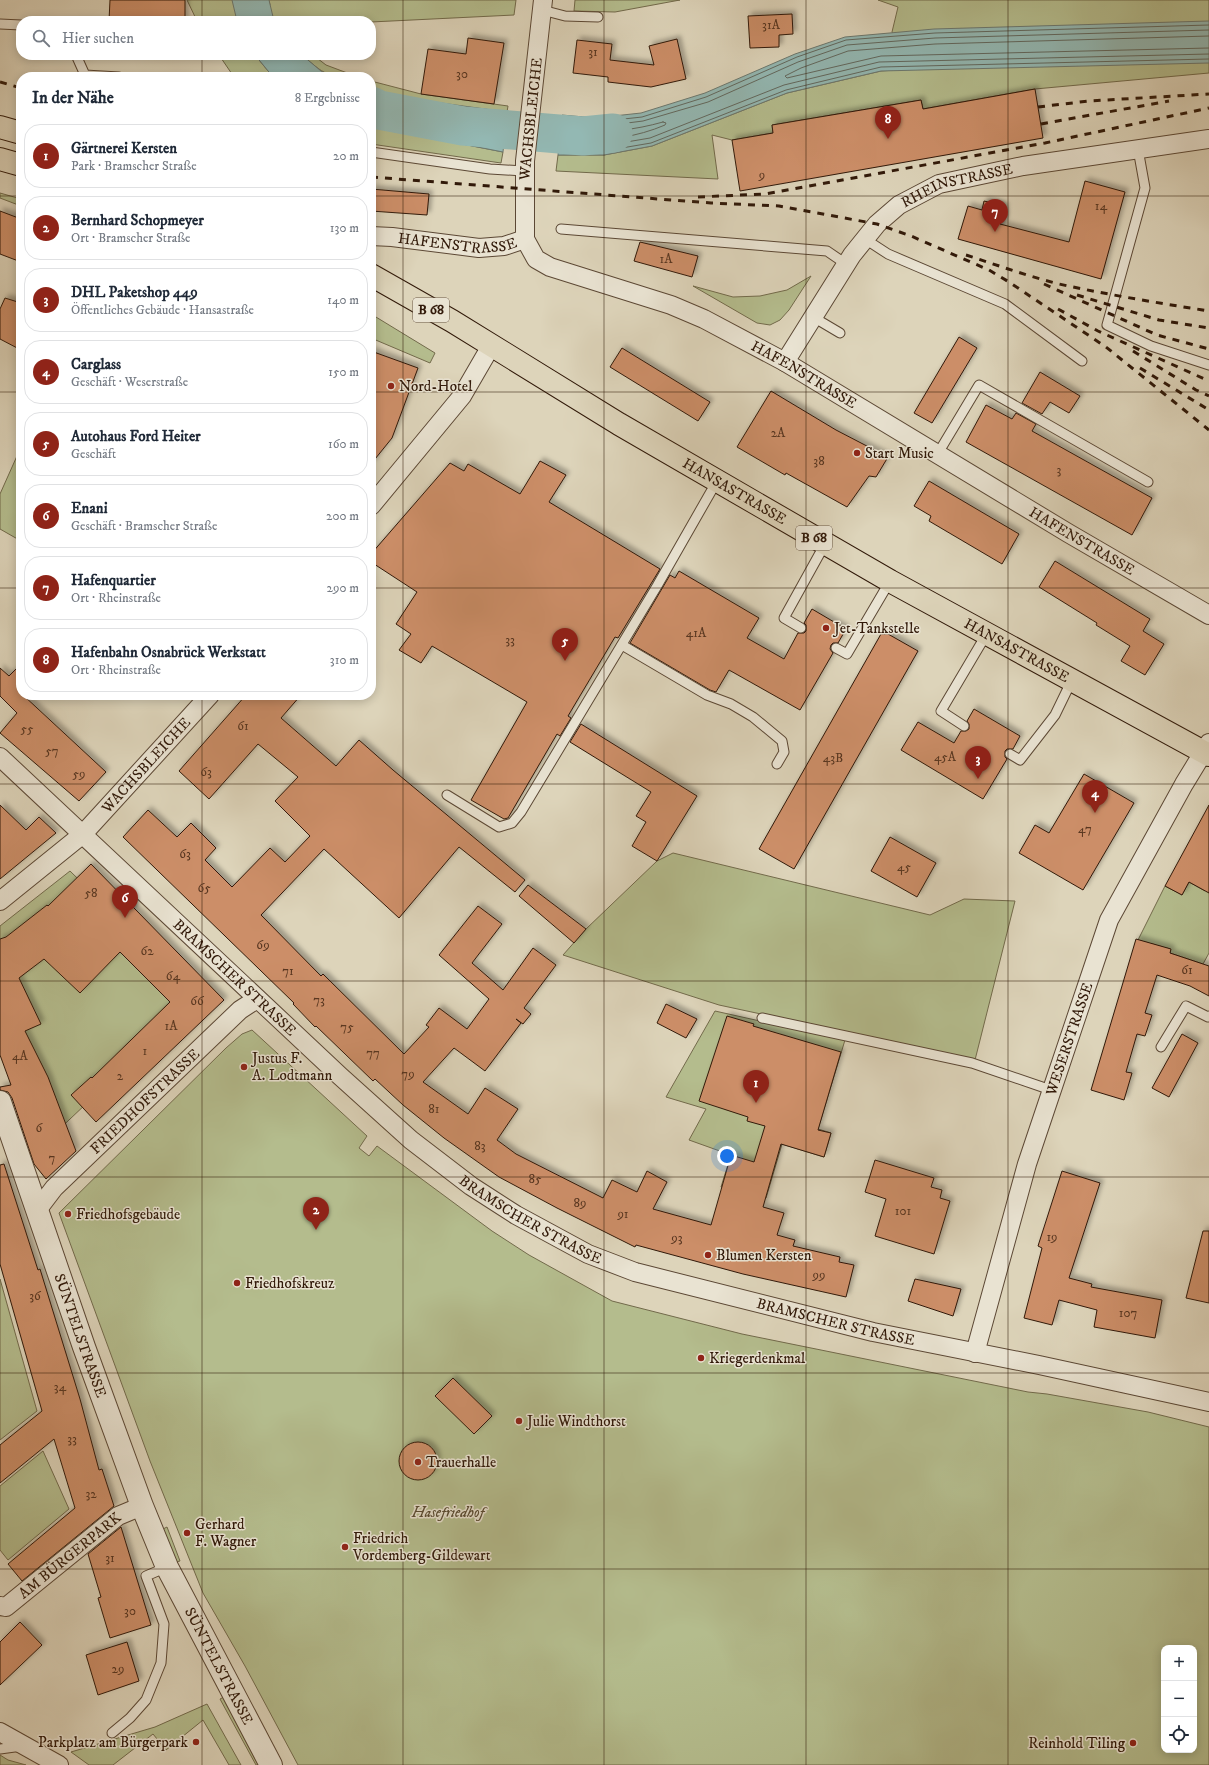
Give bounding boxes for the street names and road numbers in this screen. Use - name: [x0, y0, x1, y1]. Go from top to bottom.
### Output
- street label: WACHSBLEICHE: [515, 56, 547, 182]
- street label: RHEINSTRASSE: [898, 159, 1015, 212]
- street label: HAFENSTRASSE: [397, 228, 520, 258]
- road number: B 68: [413, 298, 449, 322]
- street label: HAFENSTRASSE: [748, 336, 861, 413]
- street label: HANSASTRASSE: [679, 453, 790, 529]
- street label: HAFENSTRASSE: [1026, 502, 1139, 579]
- road number: B 68: [796, 526, 832, 550]
- street label: HANSASTRASSE: [961, 614, 1073, 687]
- street label: WACHSBLEICHE: [97, 713, 195, 818]
- street label: BRAMSCHER STRASSE: [169, 915, 301, 1040]
- street label: WESERSTRASSE: [1041, 980, 1097, 1099]
- street label: FRIEDHOFSTRASSE: [86, 1044, 204, 1158]
- street label: BRAMSCHER STRASSE: [455, 1171, 605, 1268]
- street label: SÜNTELSTRASSE: [50, 1271, 111, 1400]
- street label: BRAMSCHER STRASSE: [755, 1294, 917, 1350]
- street label: AM BÜRGERPARK: [14, 1508, 125, 1603]
- street label: SÜNTELSTRASSE: [180, 1604, 258, 1728]

